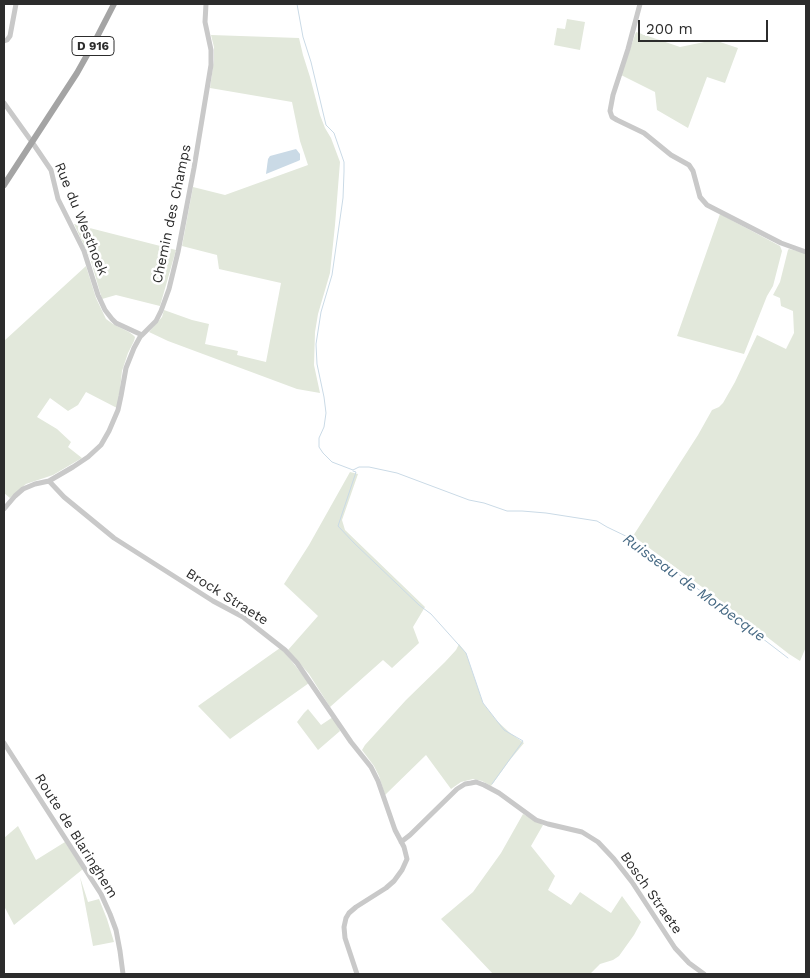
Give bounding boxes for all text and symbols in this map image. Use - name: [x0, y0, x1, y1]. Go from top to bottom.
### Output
- scale bar: [640, 10, 770, 42]
- text: 200 m: [646, 20, 693, 38]
- road number: D 916: [72, 36, 114, 56]
- street label: Chemin des Champs: [149, 143, 195, 285]
- street label: Rue du Westhoek: [51, 160, 111, 278]
- water label: Ruisseau de Morbecque: [619, 530, 769, 646]
- street label: Brock Straete: [183, 565, 271, 629]
- street label: Route de Blaringhem: [31, 771, 121, 901]
- street label: Bosch Straete: [617, 849, 685, 937]

